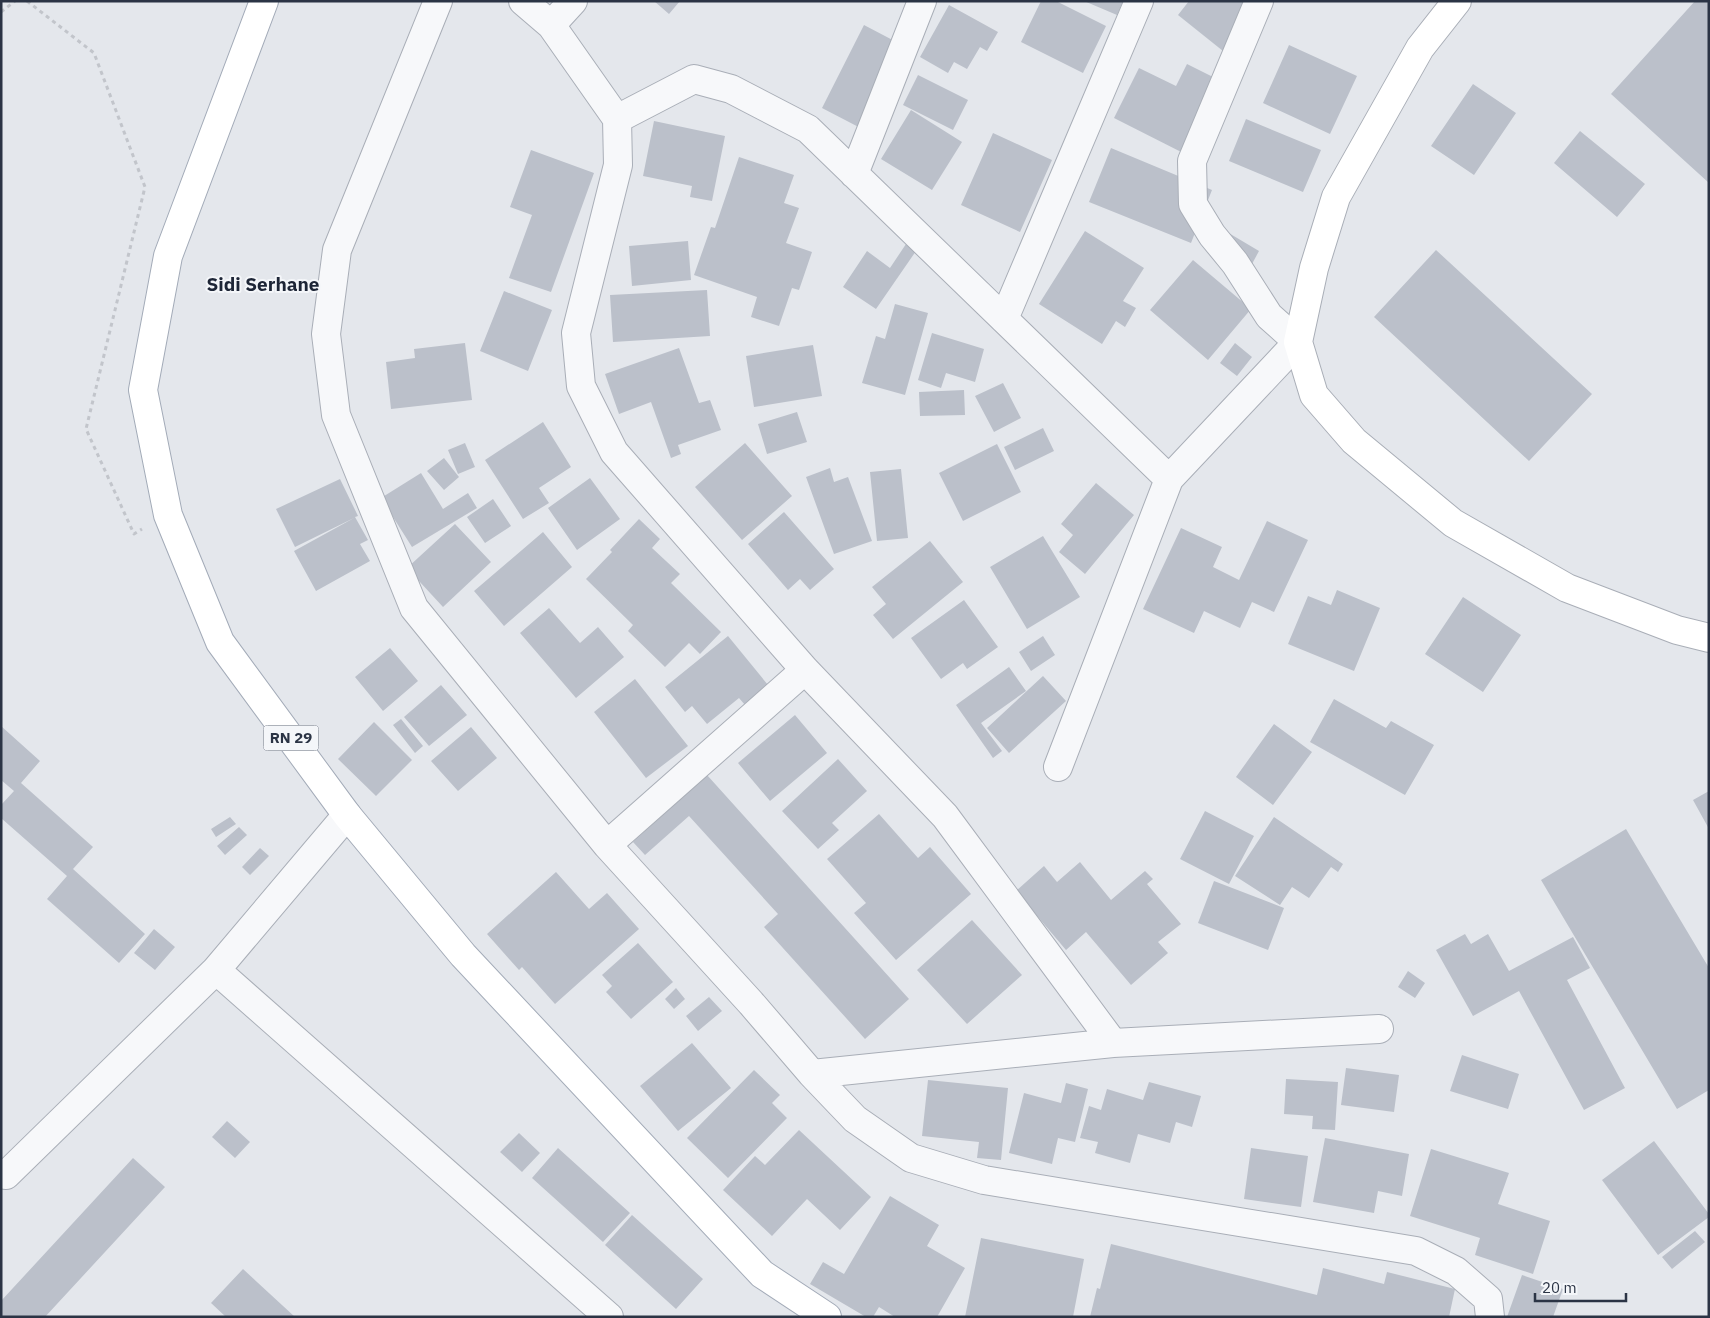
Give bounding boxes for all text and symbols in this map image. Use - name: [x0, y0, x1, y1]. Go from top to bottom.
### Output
- district label: Sidi Serhane: [206, 272, 320, 296]
- road number: RN 29: [264, 726, 318, 750]
- scale bar: [1535, 1270, 1626, 1302]
- text: 20 m: [1542, 1278, 1577, 1297]

